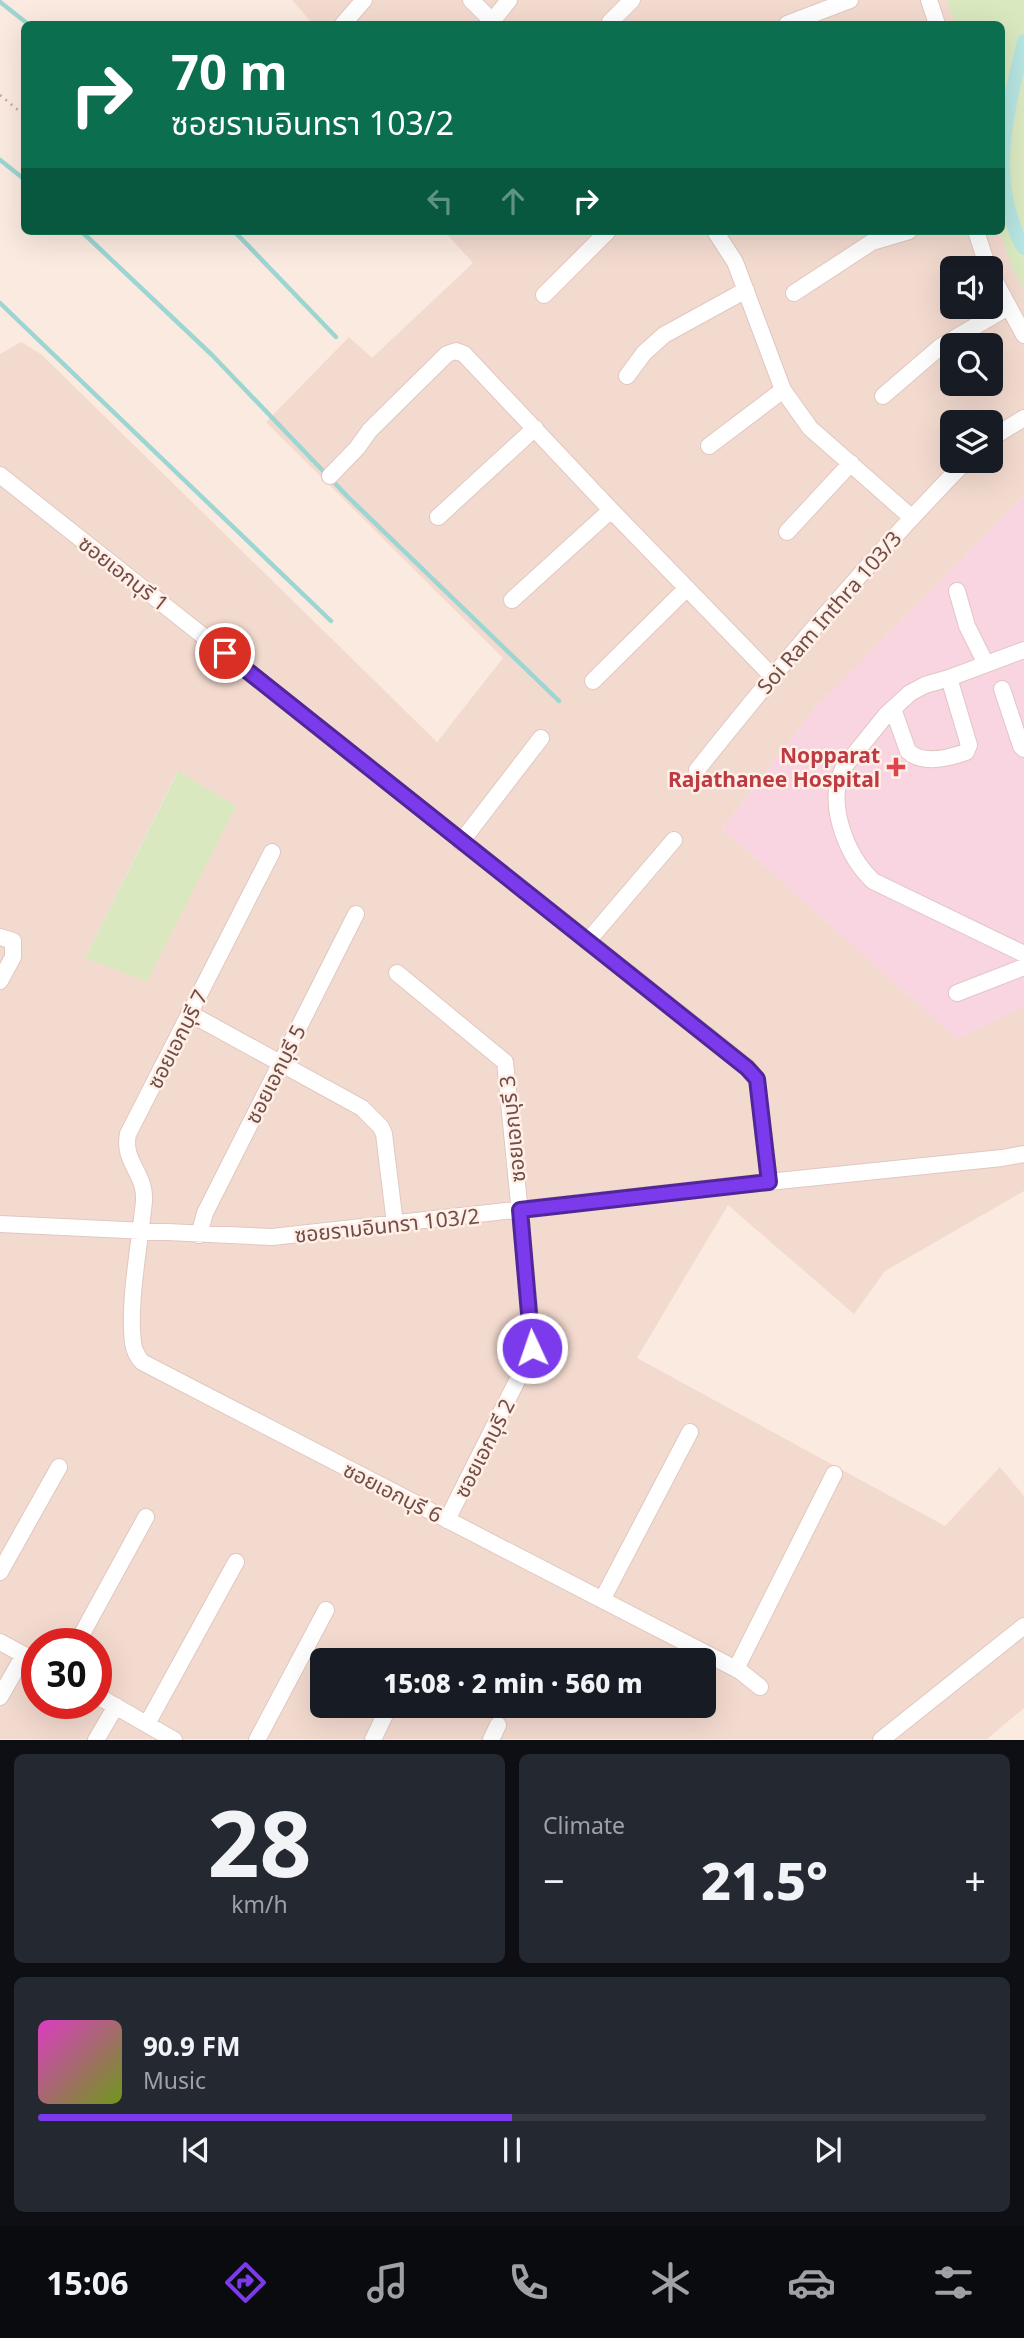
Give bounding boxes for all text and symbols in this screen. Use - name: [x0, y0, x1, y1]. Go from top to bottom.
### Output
- text: 70 m: [171, 38, 288, 104]
- icon: right: [56, 49, 147, 140]
- text: ซอยรามอินทรา 103/2: [171, 101, 454, 144]
- icon: left: [421, 182, 459, 220]
- icon: ahead: [494, 182, 532, 220]
- icon: right: [567, 182, 605, 220]
- map controls: [940, 256, 1003, 473]
- button: sound: [940, 256, 1003, 319]
- button: search: [940, 333, 1003, 396]
- button: layers: [940, 410, 1003, 473]
- street label: Soi Ram Inthra 103/3: [751, 525, 907, 699]
- street label: ซอยเอกบุรี 1: [73, 529, 175, 617]
- pin: [195, 623, 255, 683]
- icon: arrive: [206, 634, 244, 672]
- place label: Nopparat Rajathanee Hospital: [668, 741, 880, 793]
- marker: Nopparat Rajathanee Hospital: [886, 757, 906, 777]
- street label: ซอยเอกบุรี 7: [140, 985, 214, 1093]
- street label: ซอยเอกบุรี 5: [238, 1020, 312, 1128]
- street label: ซอยเอกบุรี 3: [492, 1074, 532, 1184]
- street label: ซอยรามอินทรา 103/2: [293, 1201, 481, 1249]
- position arrow: [495, 1311, 569, 1385]
- street label: ซอยเอกบุรี 2: [447, 1394, 521, 1502]
- street label: ซอยเอกบุรี 6: [339, 1455, 447, 1529]
- speed limit sign: 30: [21, 1628, 112, 1719]
- text: 15:08 · 2 min · 560 m: [383, 1665, 643, 1701]
- text: 28: [207, 1780, 312, 1904]
- text: Climate: [543, 1809, 625, 1841]
- text: 21.5°: [701, 1844, 828, 1915]
- text: −: [543, 1854, 565, 1906]
- text: +: [964, 1854, 986, 1906]
- text: km/h: [231, 1888, 288, 1920]
- text: 90.9 FM: [143, 2028, 240, 2064]
- text: Music: [143, 2064, 206, 2096]
- icon: previous: [177, 2131, 215, 2169]
- icon: pause: [493, 2131, 531, 2169]
- icon: next: [809, 2131, 847, 2169]
- icon: directions: [221, 2258, 270, 2307]
- icon: music: [363, 2258, 412, 2307]
- icon: phone: [504, 2258, 553, 2307]
- icon: climate: [646, 2258, 695, 2307]
- icon: car: [787, 2258, 836, 2307]
- icon: filters: [929, 2258, 978, 2307]
- text: 15:06: [46, 2261, 128, 2304]

